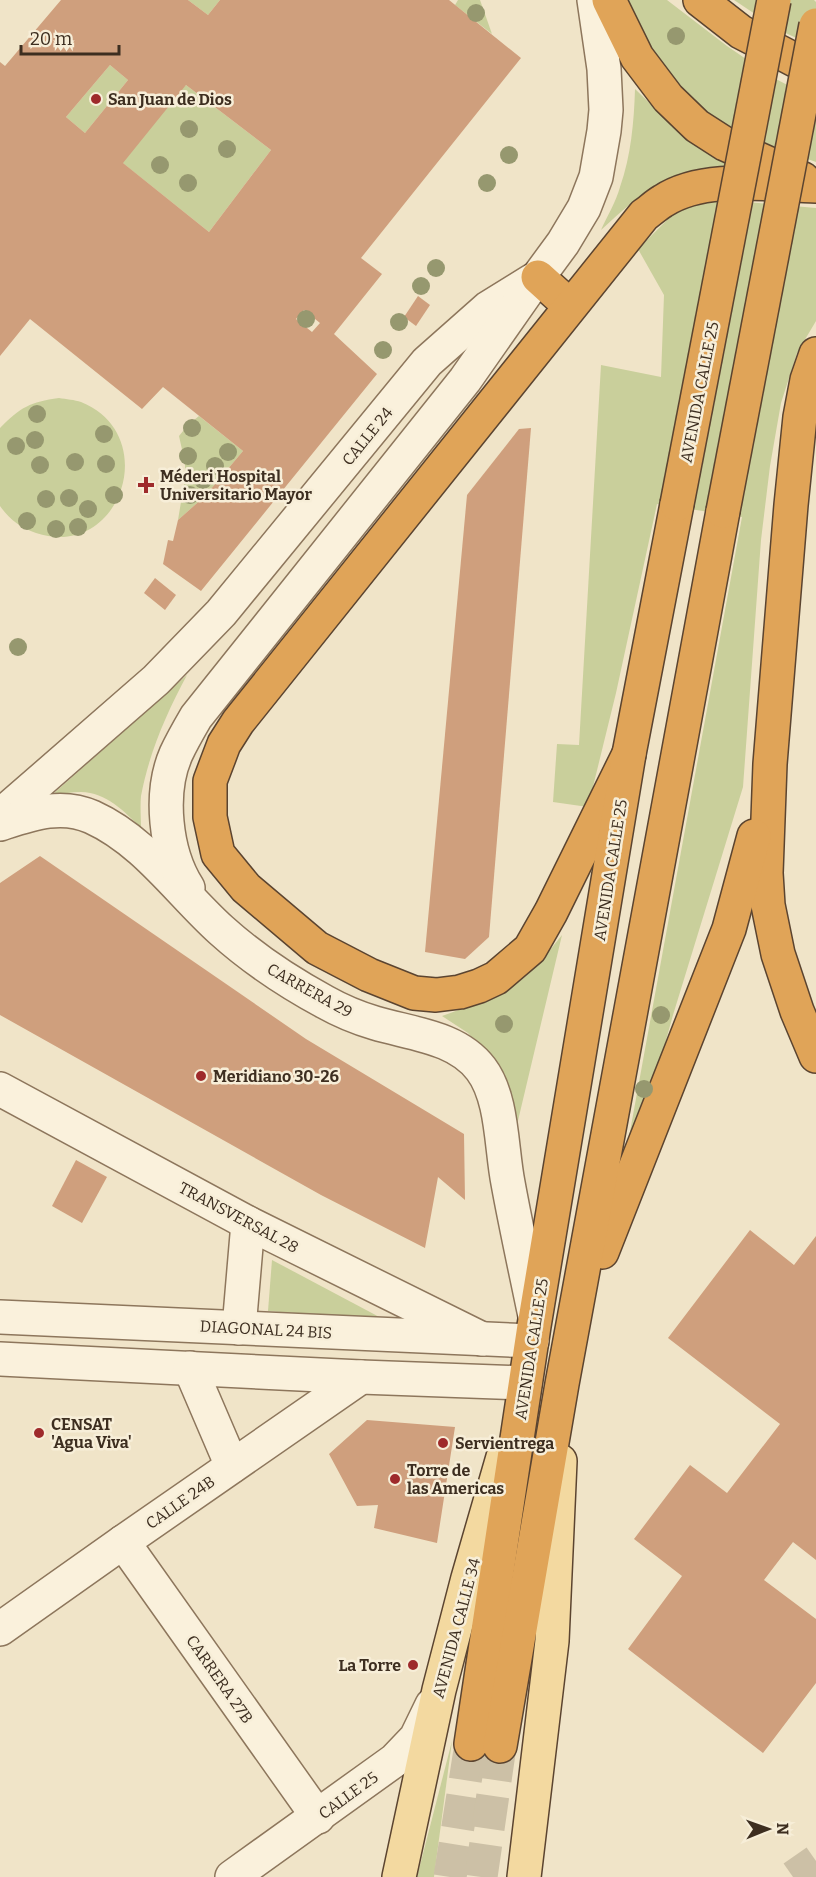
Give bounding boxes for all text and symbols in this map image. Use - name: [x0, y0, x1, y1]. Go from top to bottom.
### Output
- scale bar: [21, 18, 118, 56]
- text: 20 m: [30, 28, 72, 50]
- place label: San Juan de Dios: [108, 90, 232, 109]
- marker: San Juan de Dios: [89, 92, 103, 106]
- street label: AVENIDA CALLE 25: [677, 320, 722, 464]
- street label: CALLE 24: [338, 403, 397, 469]
- place label: Méderi Hospital Universitario Mayor: [160, 467, 312, 504]
- marker: Méderi Hospital Universitario Mayor: [137, 476, 155, 494]
- street label: AVENIDA CALLE 25: [590, 798, 631, 942]
- street label: CARRERA 29: [264, 959, 356, 1022]
- place label: Meridiano 30-26: [213, 1067, 340, 1086]
- marker: Meridiano 30-26: [194, 1069, 208, 1083]
- street label: TRANSVERSAL 28: [176, 1178, 302, 1257]
- street label: AVENIDA CALLE 25: [511, 1277, 552, 1421]
- street label: DIAGONAL 24 BIS: [199, 1317, 333, 1342]
- place label: CENSAT 'Agua Viva': [51, 1415, 132, 1452]
- marker: CENSAT 'Agua Viva': [32, 1426, 46, 1440]
- place label: Servientrega: [455, 1434, 554, 1453]
- marker: Servientrega: [436, 1436, 450, 1450]
- place label: Torre de las Americas: [407, 1461, 504, 1498]
- street label: CALLE 24B: [142, 1472, 218, 1533]
- marker: Torre de las Americas: [388, 1472, 402, 1486]
- street label: AVENIDA CALLE 34: [429, 1555, 485, 1700]
- street label: CARRERA 27B: [182, 1631, 257, 1727]
- place label: La Torre: [338, 1656, 401, 1675]
- marker: La Torre: [406, 1658, 420, 1672]
- street label: CALLE 25: [315, 1768, 382, 1823]
- north arrow: [738, 1799, 798, 1859]
- text: N: [773, 1822, 792, 1835]

